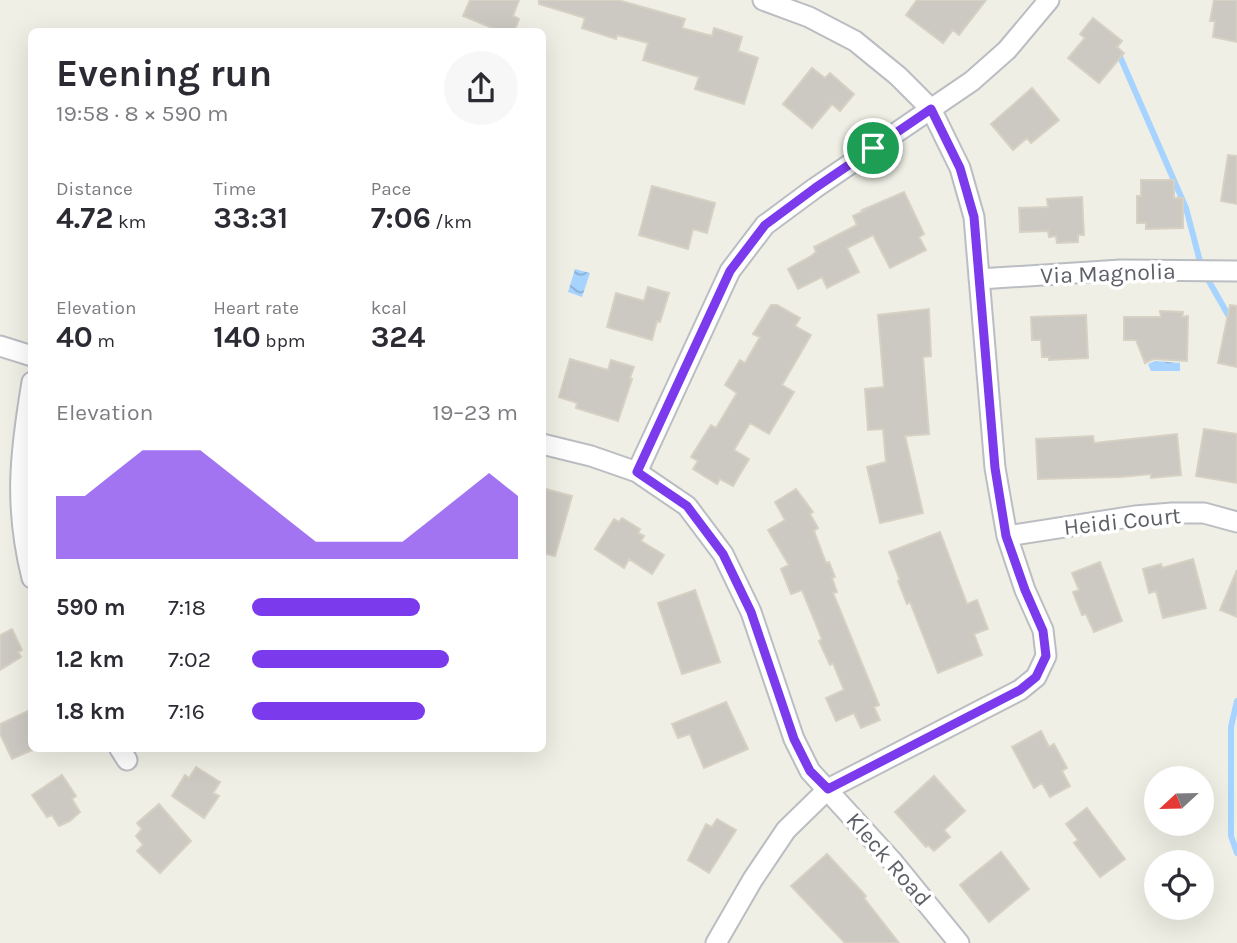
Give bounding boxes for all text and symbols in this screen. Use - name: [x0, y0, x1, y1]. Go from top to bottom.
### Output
- text: Evening run: [56, 51, 272, 96]
- button: share: [444, 51, 518, 125]
- text: 19:58 · 8 × 590 m: [56, 100, 228, 127]
- pin: [843, 118, 903, 178]
- icon: arrive: [854, 129, 892, 167]
- text: Distance: [56, 178, 133, 200]
- text: Time: [213, 178, 256, 200]
- text: Pace: [371, 178, 411, 200]
- text: 4.72: [56, 200, 113, 236]
- text: 33:31: [213, 200, 288, 236]
- text: 7:06: [371, 200, 431, 236]
- text: km: [113, 211, 146, 233]
- text: /km: [431, 211, 472, 233]
- street label: Via Magnolia: [1040, 258, 1176, 289]
- text: Elevation: [56, 297, 136, 319]
- text: Heart rate: [213, 297, 299, 319]
- text: kcal: [371, 297, 407, 319]
- text: 40: [56, 319, 93, 355]
- text: 140: [213, 319, 261, 355]
- text: 324: [371, 319, 425, 355]
- text: m: [93, 330, 115, 352]
- text: bpm: [261, 330, 306, 352]
- text: Elevation: [56, 399, 153, 426]
- text: 19–23 m: [432, 399, 518, 426]
- street label: Heidi Court: [1062, 502, 1182, 541]
- text: 590 m: [56, 594, 126, 621]
- text: 7:18: [168, 594, 206, 621]
- text: 1.2 km: [56, 646, 124, 673]
- text: 7:02: [168, 646, 211, 673]
- text: 1.8 km: [56, 698, 125, 725]
- text: 7:16: [168, 698, 205, 725]
- north arrow: [1144, 766, 1214, 836]
- map controls: [1144, 766, 1214, 920]
- street label: Kleck Road: [841, 807, 937, 912]
- button: locate: [1144, 850, 1214, 920]

